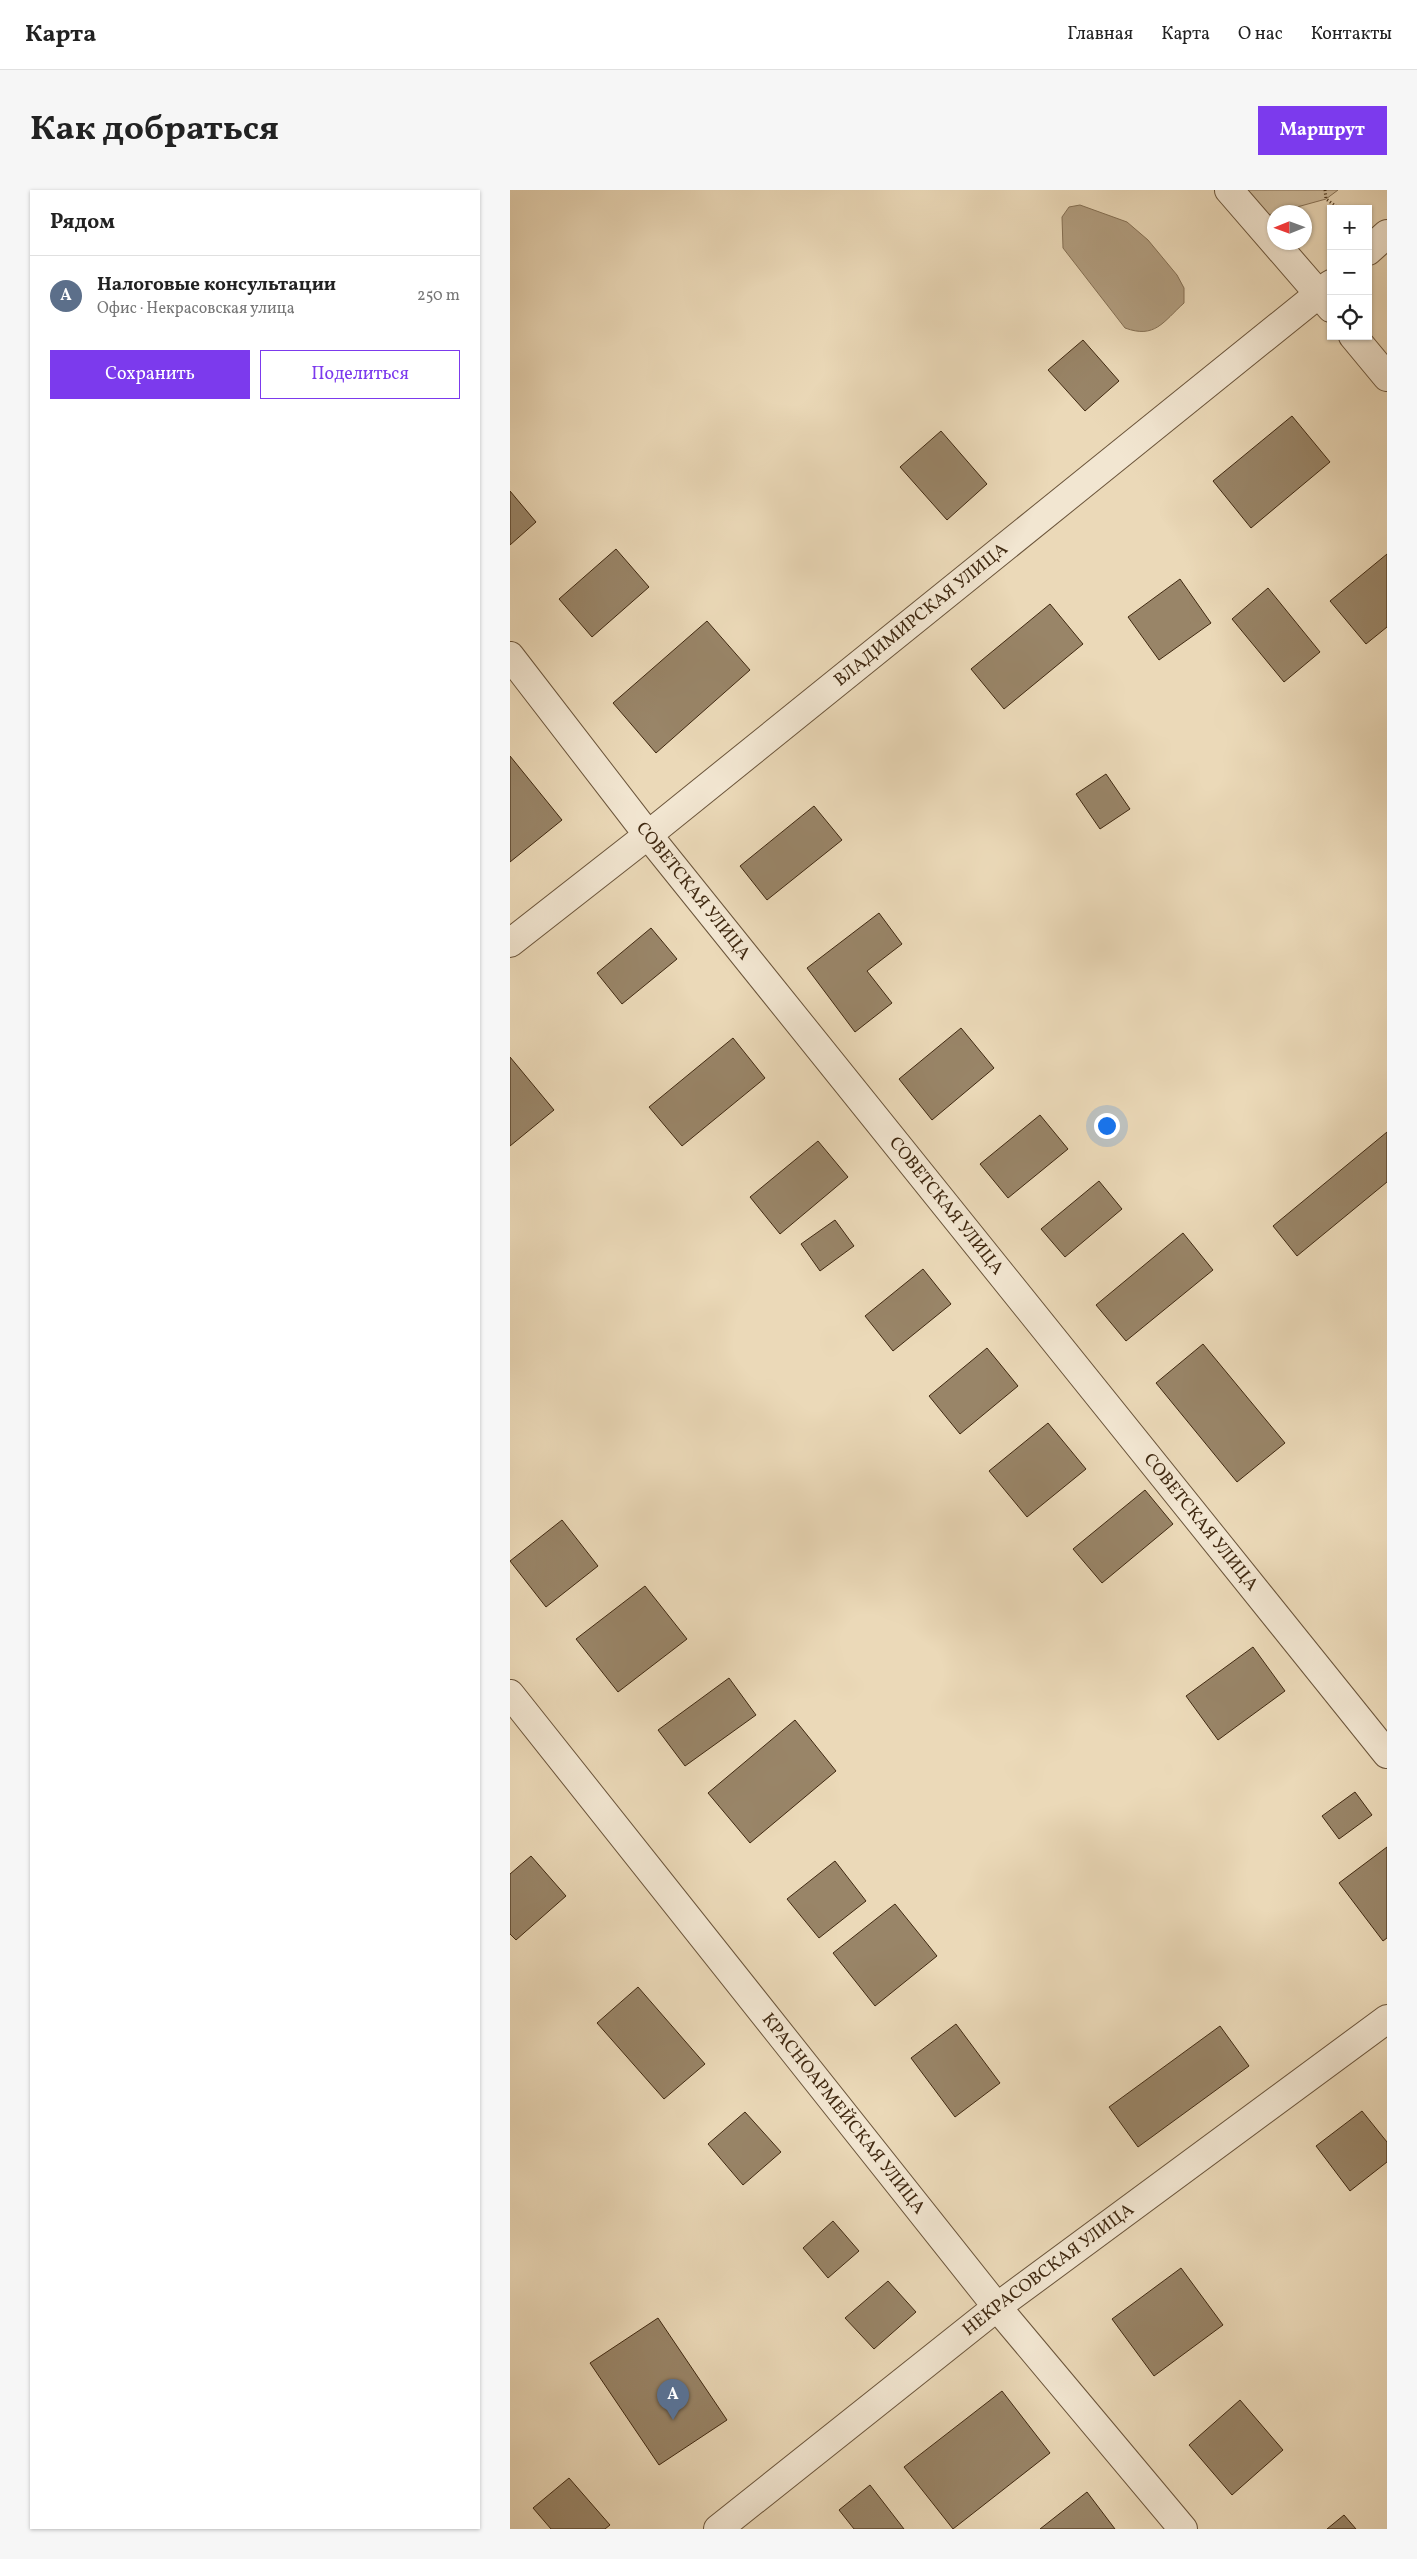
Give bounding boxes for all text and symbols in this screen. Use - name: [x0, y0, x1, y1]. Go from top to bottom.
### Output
- text: Карта: [25, 18, 96, 52]
- text: Главная: [1067, 22, 1133, 47]
- text: Карта: [1161, 22, 1210, 47]
- text: О нас: [1238, 22, 1283, 47]
- text: Контакты: [1311, 22, 1392, 47]
- text: Как добраться: [30, 106, 279, 154]
- button: Маршрут: [1258, 106, 1387, 155]
- north arrow: [1267, 205, 1312, 250]
- map controls: [1327, 205, 1372, 340]
- button: +: [1327, 205, 1372, 250]
- text: Рядом: [50, 208, 115, 237]
- button: −: [1327, 250, 1372, 295]
- text: Налоговые консультации: [97, 272, 336, 298]
- text: A: [60, 285, 72, 307]
- text: 250 m: [417, 285, 460, 307]
- button: locate: [1327, 295, 1372, 340]
- text: Офис · Некрасовская улица: [97, 298, 295, 320]
- button: Сохранить: [50, 350, 250, 399]
- button: Поделиться: [260, 350, 460, 399]
- street label: ВЛАДИМИРСКАЯ УЛИЦА: [829, 537, 1014, 693]
- street label: СОВЕТСКАЯ УЛИЦА: [630, 817, 757, 966]
- your location: [1094, 1113, 1120, 1139]
- street label: СОВЕТСКАЯ УЛИЦА: [883, 1132, 1010, 1281]
- street label: СОВЕТСКАЯ УЛИЦА: [1137, 1448, 1264, 1597]
- street label: КРАСНОАРМЕЙСКАЯ УЛИЦА: [756, 2008, 931, 2220]
- street label: НЕКРАСОВСКАЯ УЛИЦА: [957, 2197, 1140, 2342]
- pin: A: [657, 2379, 689, 2420]

